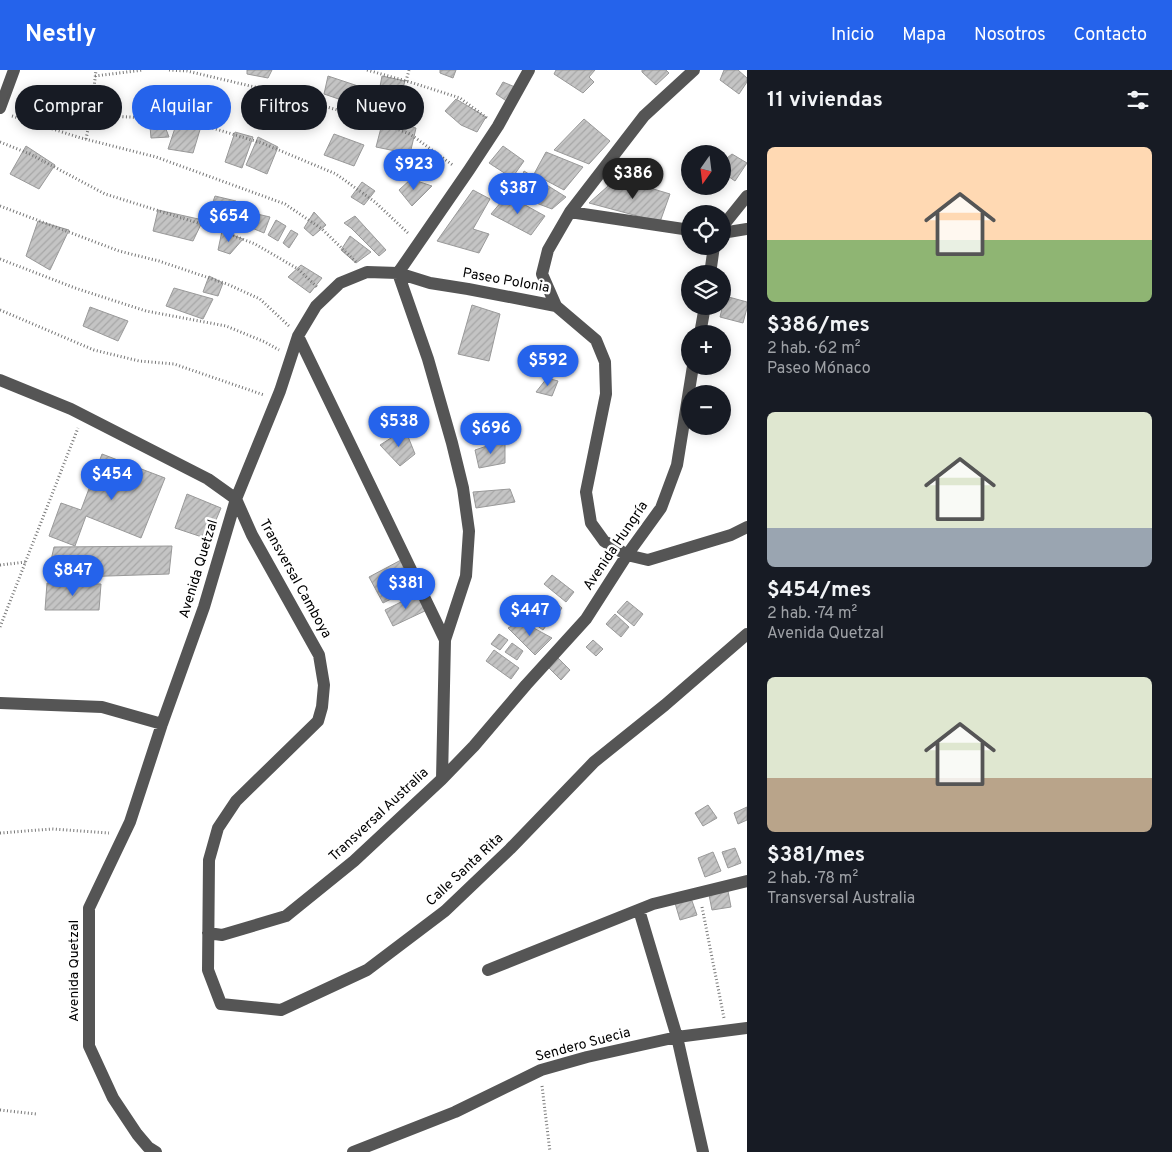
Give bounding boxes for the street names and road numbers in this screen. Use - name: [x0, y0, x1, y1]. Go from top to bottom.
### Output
- street label: Paseo Polonia: [461, 265, 551, 297]
- street label: Avenida Hungría: [580, 498, 652, 594]
- street label: Transversal Camboya: [255, 517, 335, 641]
- street label: Avenida Quetzal: [176, 518, 222, 620]
- street label: Transversal Australia: [326, 765, 432, 865]
- street label: Calle Santa Rita: [423, 830, 507, 910]
- street label: Avenida Quetzal: [66, 920, 83, 1022]
- street label: Sendero Suecia: [534, 1024, 632, 1066]

